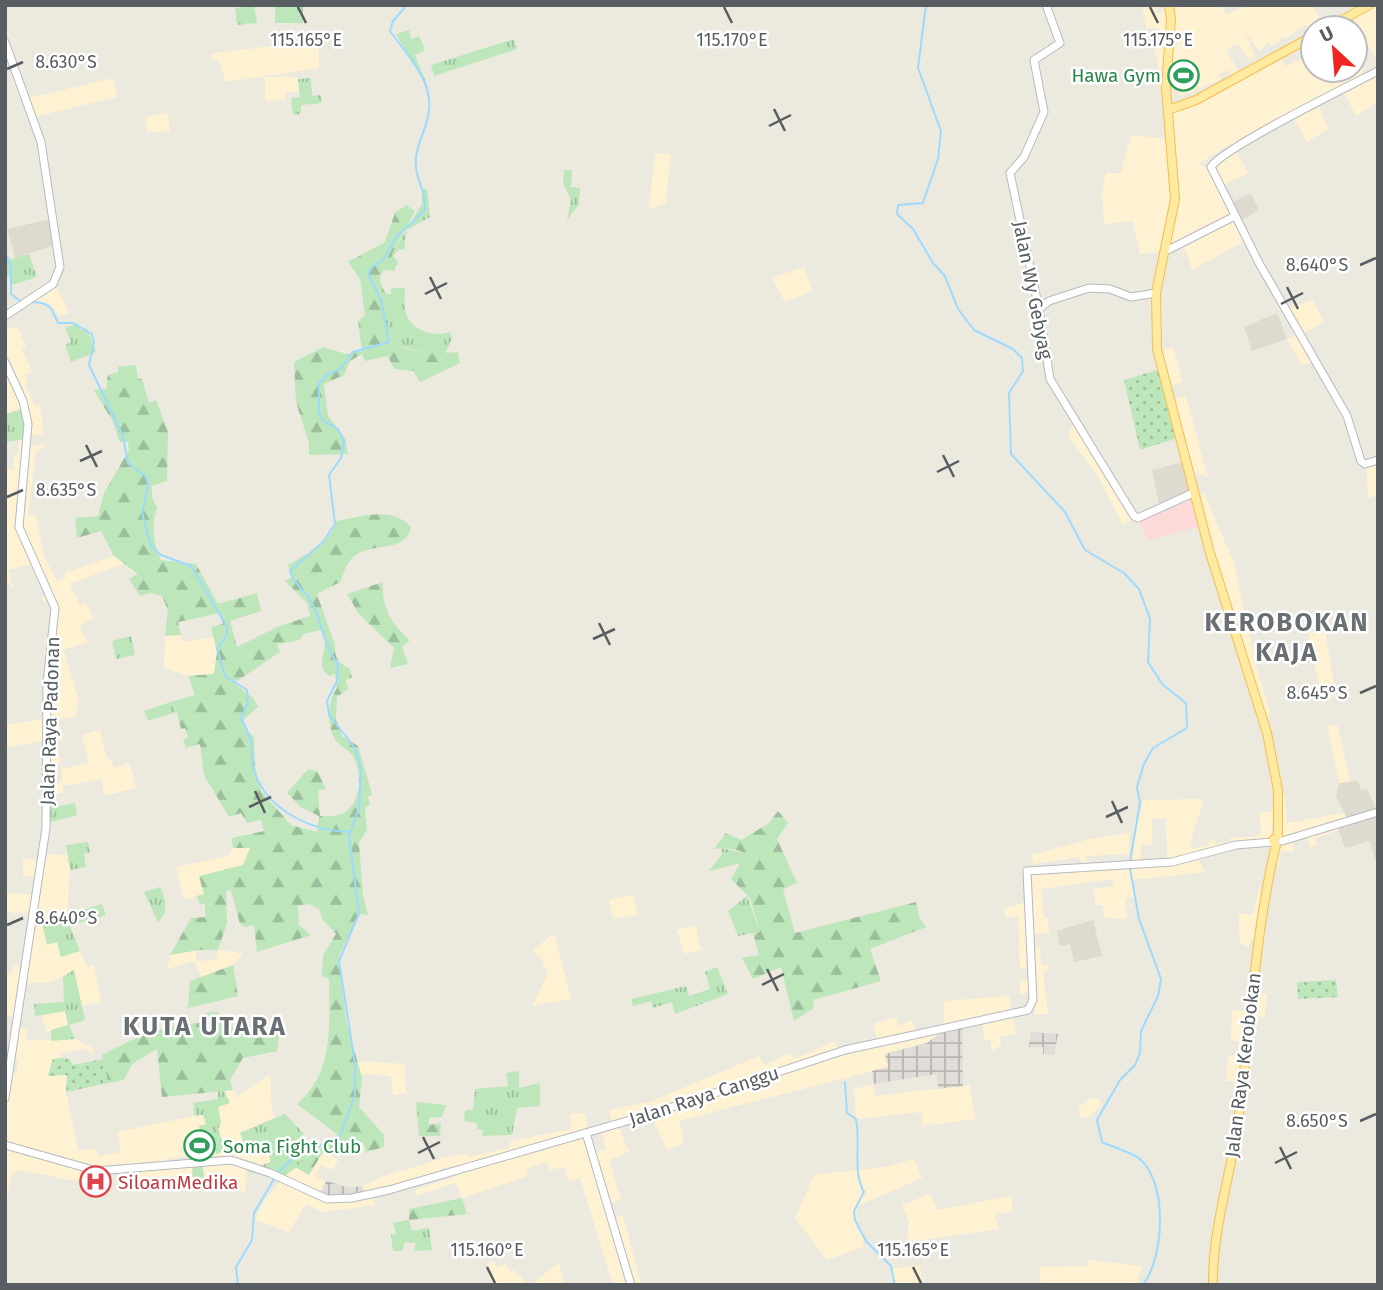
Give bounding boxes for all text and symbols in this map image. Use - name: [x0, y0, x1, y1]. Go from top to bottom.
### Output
- north arrow: [1299, 14, 1369, 84]
- text: U: [1316, 21, 1337, 47]
- text: 115.165°E: [270, 29, 342, 51]
- text: 115.170°E: [696, 29, 768, 51]
- text: 115.175°E: [1123, 29, 1193, 51]
- text: 8.630°S: [35, 51, 97, 73]
- sports icon: Hawa Gym: [1167, 58, 1201, 92]
- place label: Hawa Gym: [1071, 64, 1161, 87]
- street label: Jalan Wy Gebyag: [1008, 219, 1058, 361]
- text: 8.640°S: [1286, 254, 1348, 276]
- text: 8.635°S: [36, 479, 96, 501]
- district label: KEROBOKAN KAJA: [1205, 607, 1369, 668]
- street label: Jalan Raya Padonan: [36, 636, 64, 806]
- text: 8.645°S: [1286, 682, 1348, 704]
- text: 8.640°S: [35, 907, 97, 929]
- street label: Jalan Raya Kerobokan: [1220, 971, 1266, 1159]
- district label: KUTA UTARA: [123, 1011, 287, 1042]
- street label: Jalan Raya Canggu: [626, 1061, 782, 1131]
- text: 8.650°S: [1286, 1110, 1348, 1132]
- sports icon: Soma Fight Club: [183, 1129, 217, 1163]
- place label: Soma Fight Club: [223, 1135, 361, 1158]
- hospital icon: SiloamMedika: [78, 1165, 112, 1199]
- place label: SiloamMedika: [118, 1171, 238, 1194]
- text: 115.160°E: [450, 1239, 524, 1261]
- text: 115.165°E: [877, 1239, 949, 1261]

